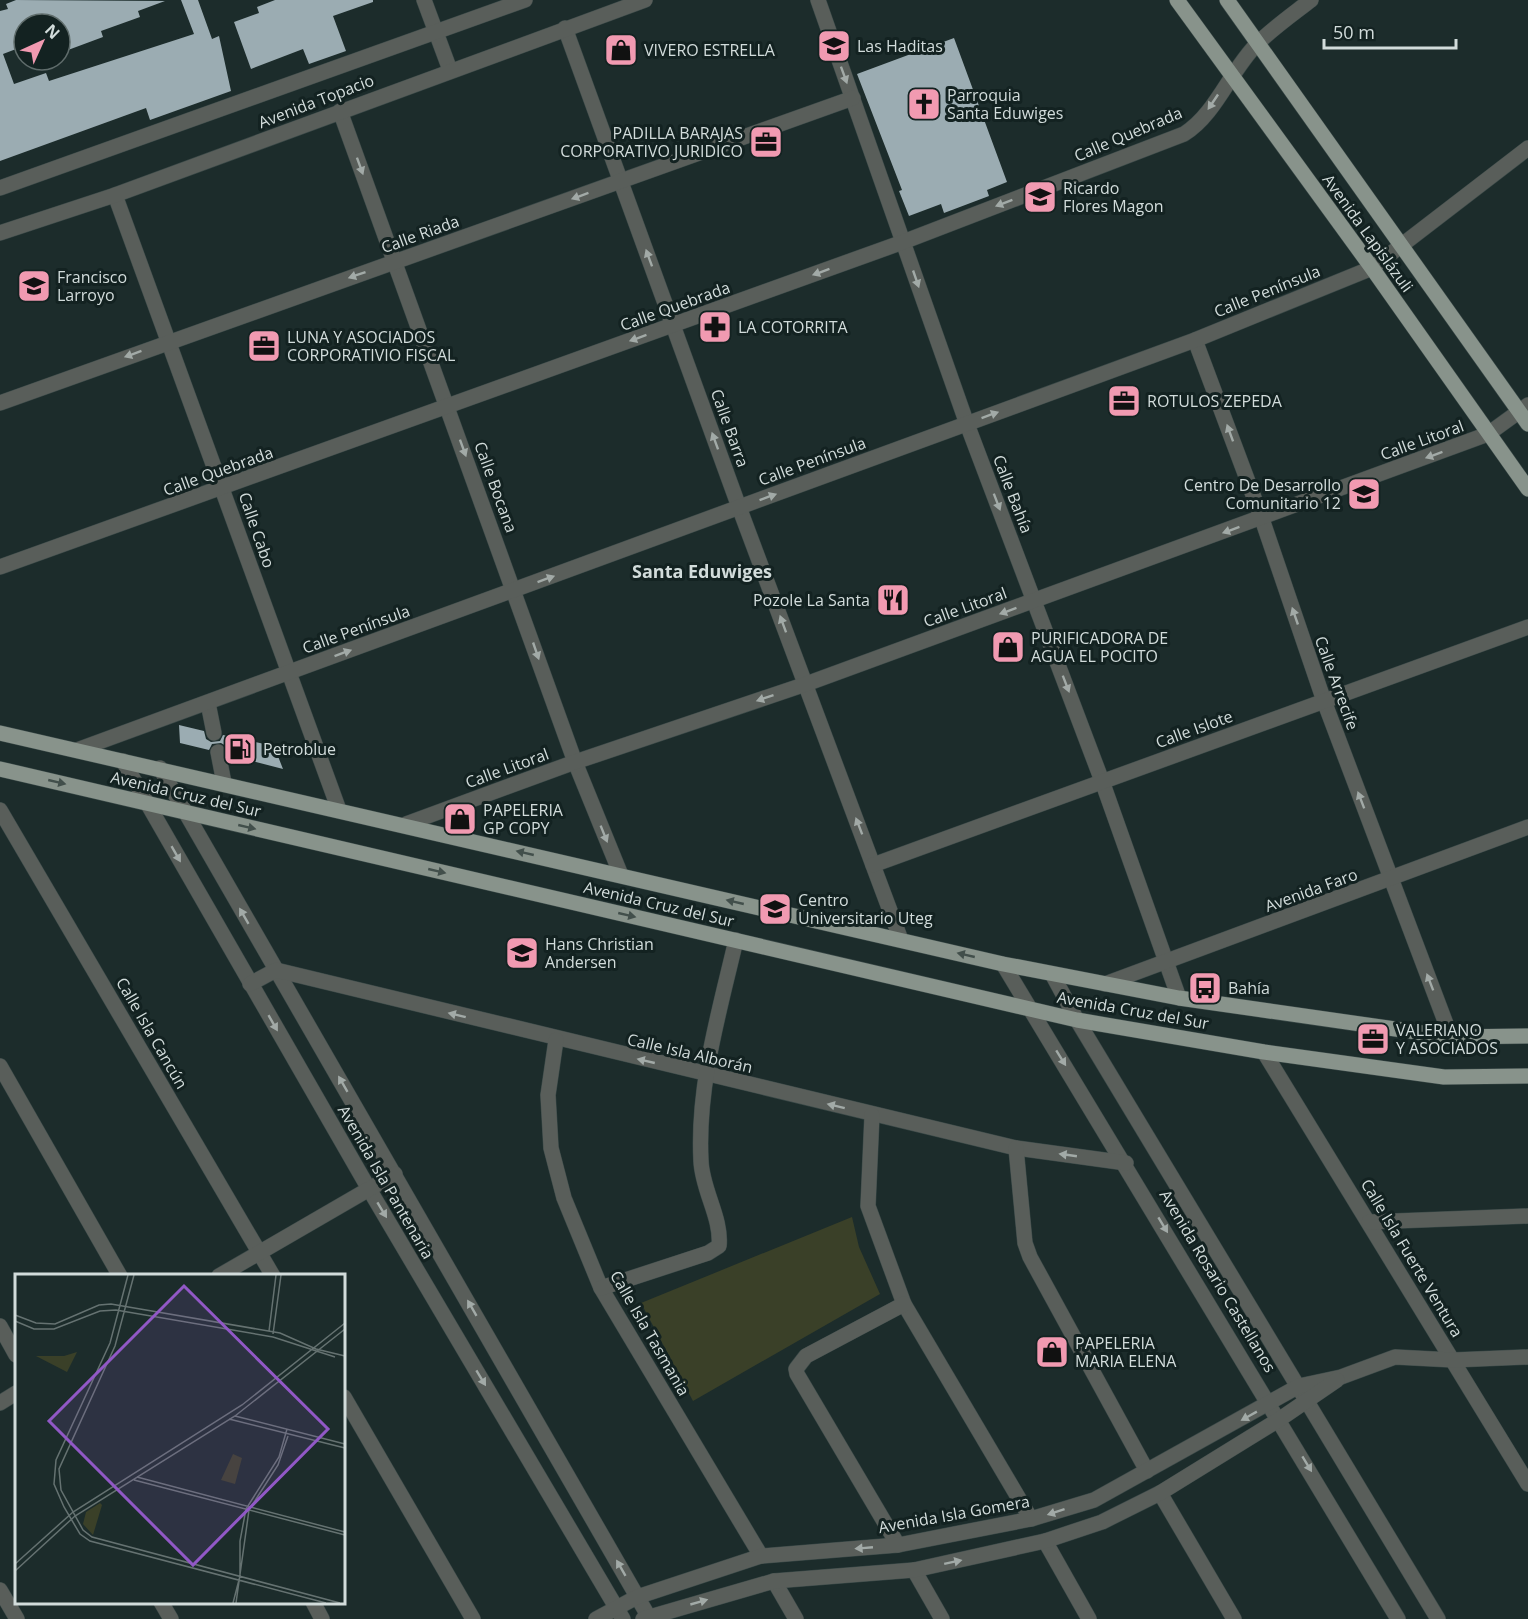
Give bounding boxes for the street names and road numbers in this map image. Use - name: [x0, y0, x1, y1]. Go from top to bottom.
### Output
- street label: Avenida Topacio: [255, 69, 377, 133]
- street label: Calle Quebrada: [1071, 101, 1185, 167]
- street label: Avenida Lapislázuli: [1318, 170, 1418, 296]
- street label: Calle Riada: [378, 210, 462, 258]
- street label: Calle Península: [1211, 260, 1323, 322]
- street label: Calle Quebrada: [617, 276, 733, 336]
- street label: Calle Barra: [706, 386, 754, 470]
- street label: Calle Litoral: [1377, 415, 1467, 465]
- street label: Calle Península: [755, 431, 869, 491]
- street label: Calle Bocana: [469, 438, 523, 536]
- street label: Calle Quebrada: [160, 441, 276, 501]
- street label: Calle Bahía: [988, 452, 1038, 536]
- street label: Calle Cabo: [234, 489, 280, 571]
- street label: Calle Litoral: [920, 582, 1010, 632]
- street label: Calle Península: [299, 599, 413, 659]
- street label: Calle Arrecife: [1310, 633, 1364, 733]
- street label: Calle Islote: [1152, 705, 1236, 753]
- street label: Calle Litoral: [462, 743, 552, 793]
- street label: Avenida Cruz del Sur: [109, 766, 264, 822]
- street label: Avenida Faro: [1262, 863, 1360, 917]
- street label: Avenida Cruz del Sur: [582, 876, 737, 932]
- street label: Calle Isla Cancún: [111, 973, 193, 1093]
- street label: Avenida Cruz del Sur: [1055, 986, 1211, 1034]
- street label: Calle Isla Alborán: [625, 1028, 755, 1078]
- street label: Avenida Isla Pantenaria: [333, 1101, 439, 1263]
- street label: Calle Isla Fuerte Ventura: [1356, 1175, 1468, 1341]
- street label: Avenida Rosario Castellanos: [1155, 1186, 1281, 1376]
- street label: Calle Isla Tasmania: [605, 1266, 695, 1400]
- street label: Avenida Isla Gomera: [877, 1490, 1031, 1538]

